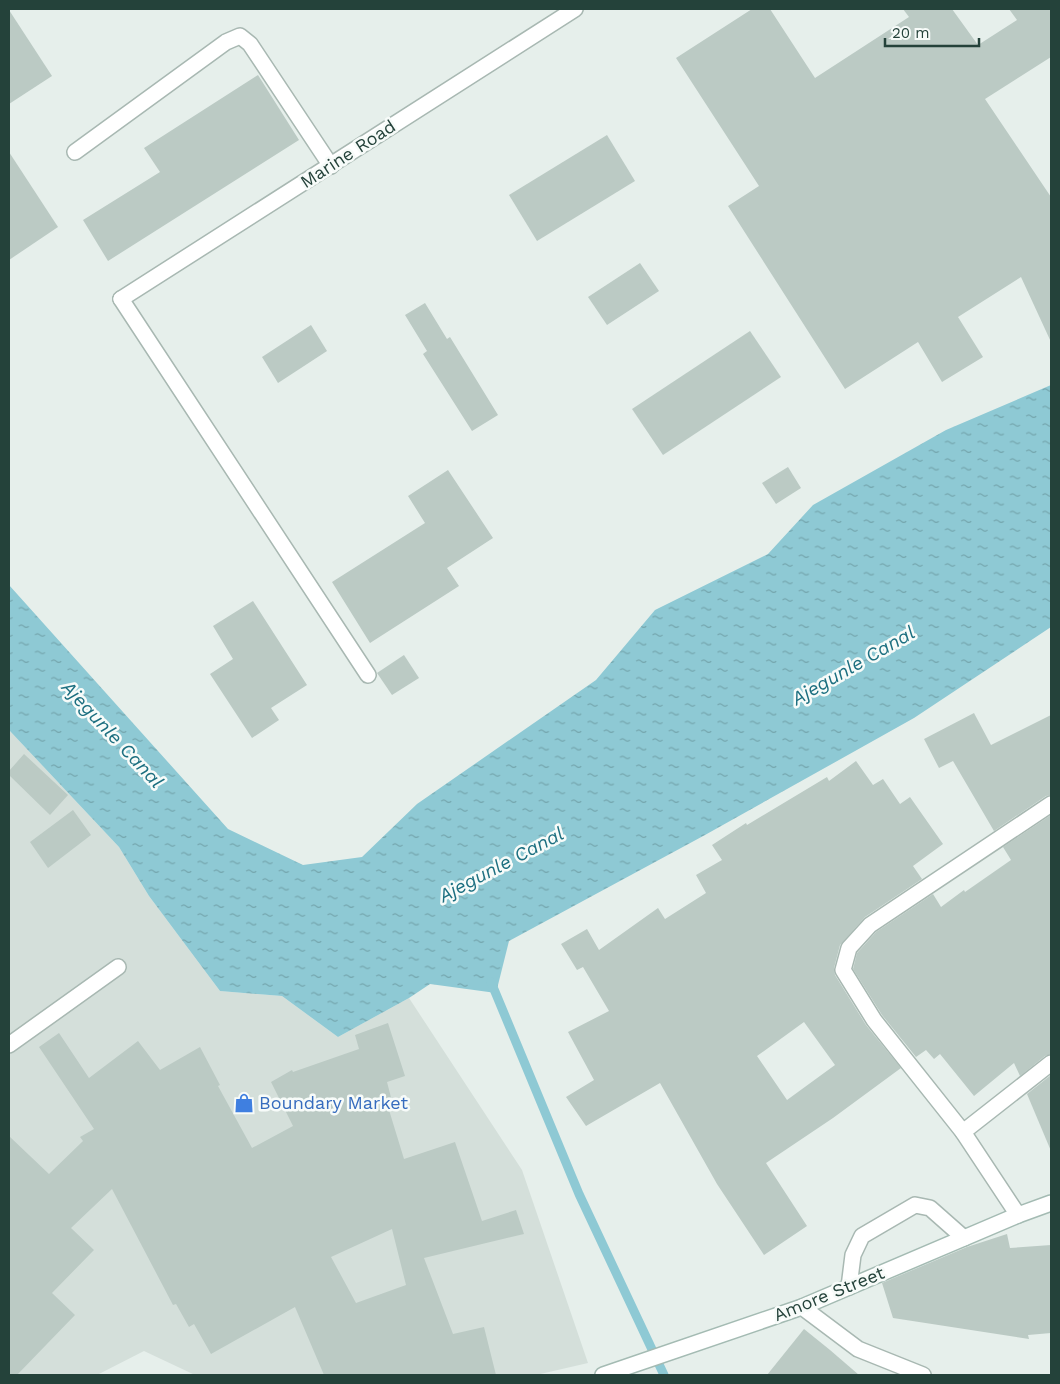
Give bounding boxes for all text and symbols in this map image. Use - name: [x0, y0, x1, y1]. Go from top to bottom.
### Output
- scale bar: [885, 15, 979, 47]
- text: 20 m: [892, 24, 930, 42]
- street label: Marine Road: [296, 115, 399, 192]
- water label: Ajegunle Canal: [787, 621, 919, 710]
- water label: Ajegunle Canal: [56, 675, 168, 793]
- water label: Ajegunle Canal: [434, 822, 568, 908]
- shop icon: Boundary Market: [233, 1092, 255, 1114]
- place label: Boundary Market: [259, 1092, 408, 1113]
- street label: Amore Street: [770, 1262, 888, 1325]

